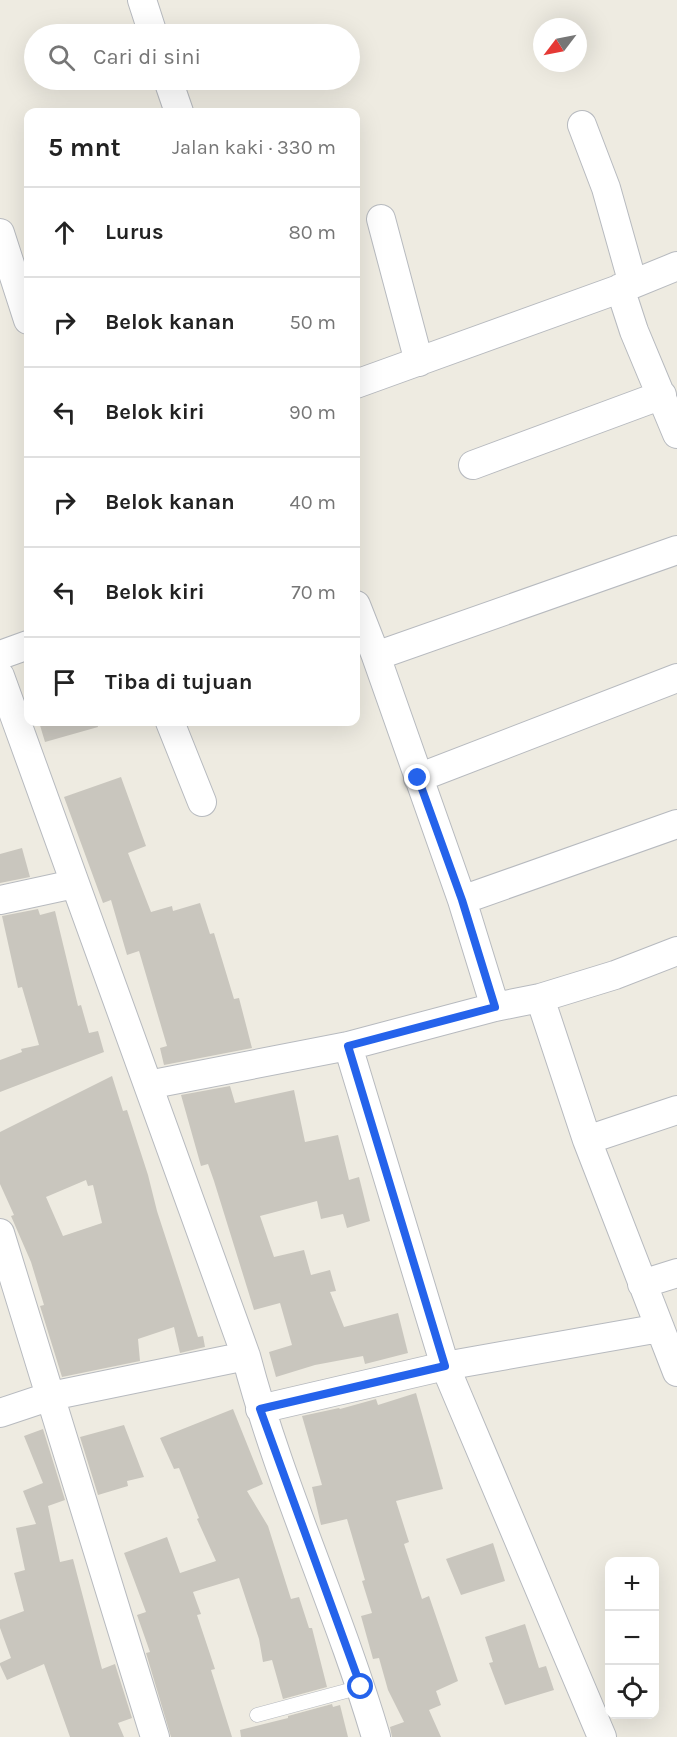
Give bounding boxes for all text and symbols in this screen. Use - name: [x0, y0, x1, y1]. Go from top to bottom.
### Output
- north arrow: [533, 18, 587, 72]
- search box: [24, 24, 360, 90]
- icon: search: [45, 41, 78, 74]
- text: Cari di sini: [93, 44, 201, 70]
- text: 5 mnt: [48, 132, 121, 163]
- text: Jalan kaki · 330 m: [172, 136, 336, 159]
- icon: ahead: [48, 216, 81, 249]
- text: Lurus: [105, 219, 164, 245]
- text: 80 m: [288, 221, 336, 244]
- icon: right: [48, 306, 81, 339]
- text: Belok kanan: [105, 309, 235, 335]
- text: 50 m: [289, 311, 336, 334]
- icon: left: [48, 396, 81, 429]
- text: Belok kiri: [105, 399, 205, 425]
- text: 90 m: [289, 401, 336, 424]
- icon: right: [48, 486, 81, 519]
- text: Belok kanan: [105, 489, 235, 515]
- text: 40 m: [290, 491, 336, 514]
- icon: left: [48, 576, 81, 609]
- text: Belok kiri: [105, 579, 205, 605]
- text: 70 m: [291, 581, 336, 604]
- icon: arrive: [48, 666, 81, 699]
- text: Tiba di tujuan: [105, 669, 252, 695]
- route end: [404, 764, 430, 790]
- map controls: [605, 1557, 659, 1719]
- button: +: [605, 1557, 659, 1611]
- button: −: [605, 1611, 659, 1665]
- button: locate: [605, 1665, 659, 1719]
- route start: [347, 1673, 373, 1699]

